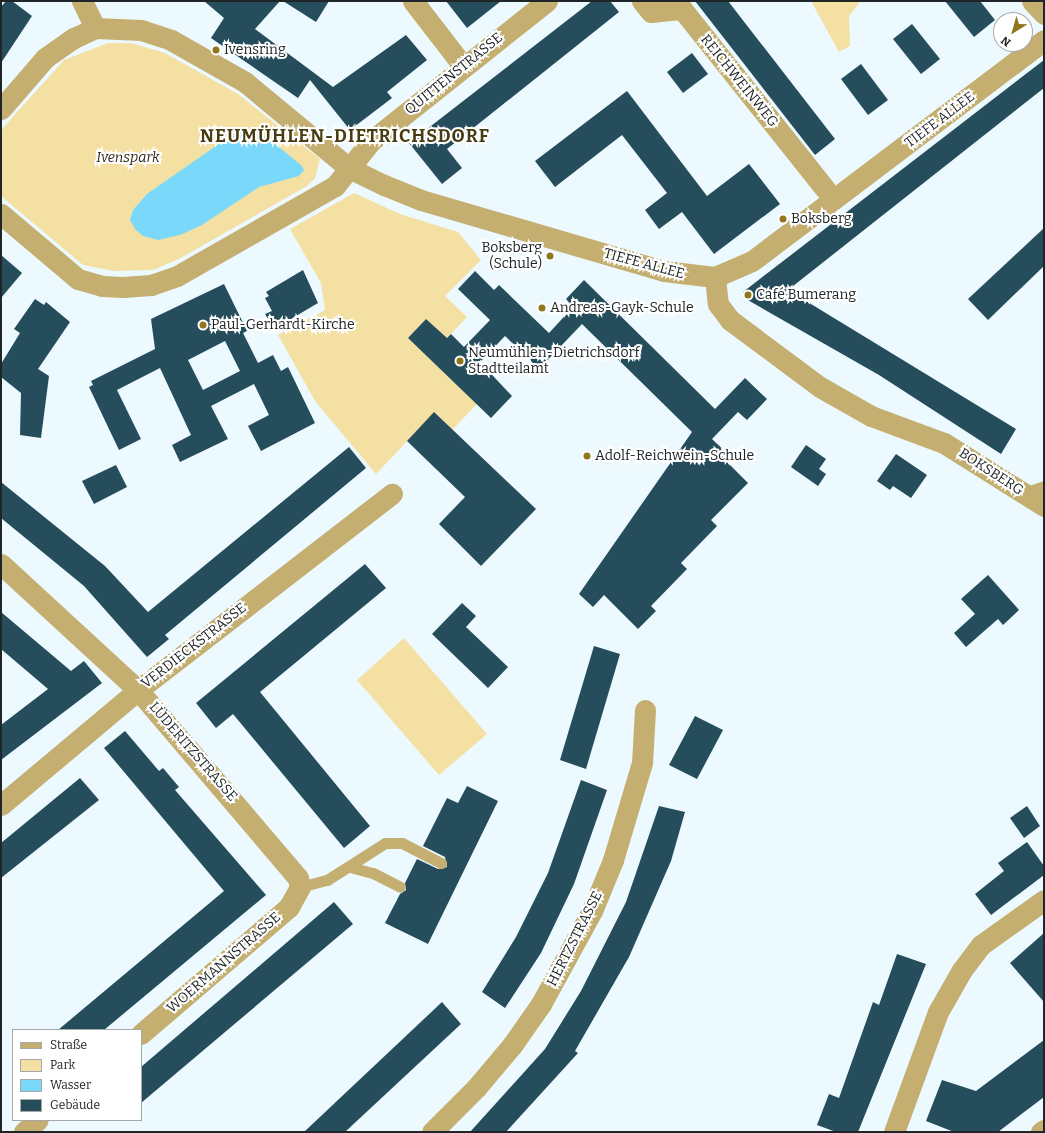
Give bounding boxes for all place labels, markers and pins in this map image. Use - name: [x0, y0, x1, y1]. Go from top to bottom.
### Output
- place label: Ivensring: [224, 42, 286, 58]
- marker: Ivensring: [211, 45, 221, 55]
- place label: Boksberg: [791, 211, 852, 227]
- marker: Boksberg: [778, 214, 788, 224]
- place label: Boksberg (Schule): [481, 240, 542, 272]
- marker: Boksberg (Schule): [545, 251, 555, 261]
- place label: Café Bumerang: [756, 287, 856, 303]
- marker: Café Bumerang: [743, 290, 753, 300]
- place label: Andreas-Gayk-Schule: [550, 300, 694, 316]
- marker: Andreas-Gayk-Schule: [537, 303, 547, 313]
- place label: Paul-Gerhardt-Kirche: [211, 317, 355, 333]
- marker: Paul-Gerhardt-Kirche: [198, 320, 208, 330]
- place label: Neumühlen-Dietrichsdorf Stadtteilamt: [468, 345, 639, 378]
- marker: Neumühlen-Dietrichsdorf Stadtteilamt: [455, 356, 465, 366]
- place label: Adolf-Reichwein-Schule: [595, 448, 754, 464]
- marker: Adolf-Reichwein-Schule: [582, 451, 592, 461]

